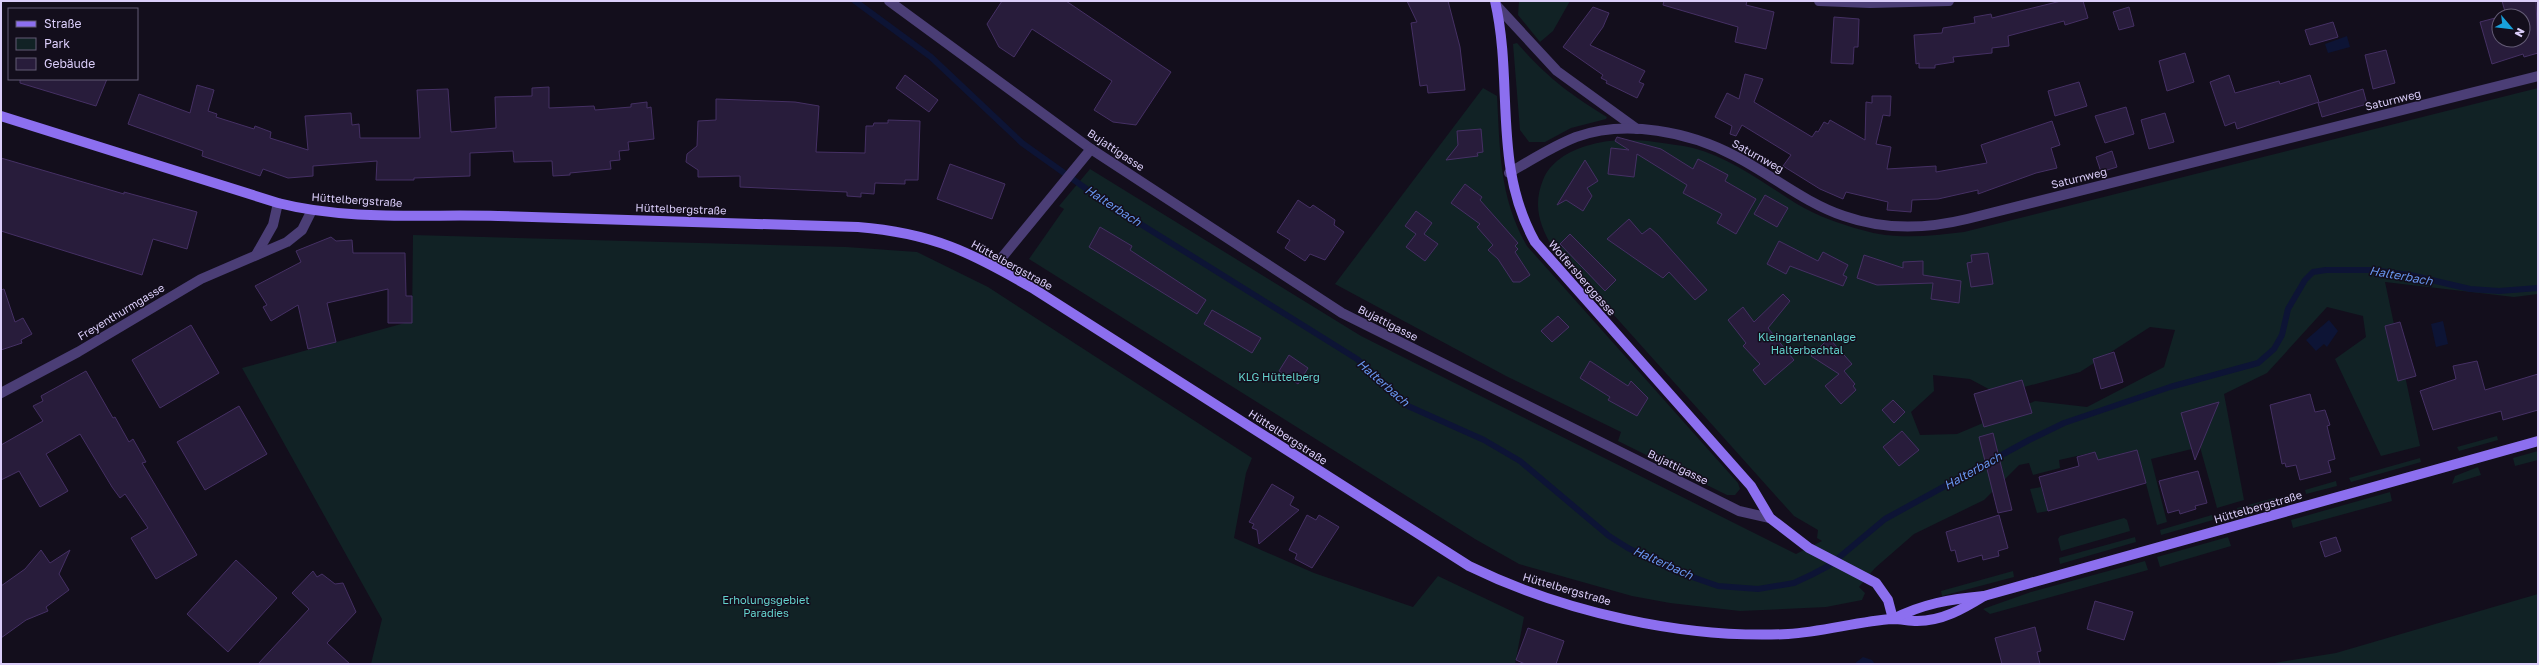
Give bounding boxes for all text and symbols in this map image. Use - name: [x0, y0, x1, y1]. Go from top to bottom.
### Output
- legend: [8, 8, 138, 80]
- north arrow: [2491, 8, 2531, 48]
- text: Straße: [44, 16, 82, 31]
- text: N: [2513, 26, 2528, 40]
- text: Park: [44, 36, 70, 51]
- text: Gebäude: [44, 56, 95, 71]
- street label: Saturnweg: [2364, 86, 2422, 113]
- street label: Bujattigasse: [1085, 126, 1147, 173]
- street label: Saturnweg: [1730, 136, 1786, 175]
- street label: Saturnweg: [2050, 164, 2108, 191]
- water label: Halterbach: [1082, 182, 1145, 230]
- street label: Hüttelbergstraße: [311, 190, 403, 209]
- street label: Hüttelbergstraße: [635, 200, 727, 217]
- street label: Hüttelbergstraße: [969, 237, 1055, 292]
- street label: Wolfersberggasse: [1546, 237, 1619, 318]
- water label: Halterbach: [2368, 263, 2435, 289]
- street label: Freyenthurmgasse: [75, 281, 166, 343]
- street label: Bujattigasse: [1356, 302, 1420, 343]
- park label: Kleingartenanlage Halterbachtal: [1758, 330, 1856, 356]
- water label: Halterbach: [1354, 356, 1413, 410]
- park label: KLG Hüttelberg: [1238, 370, 1320, 383]
- street label: Hüttelbergstraße: [1247, 406, 1330, 467]
- street label: Bujattigasse: [1646, 446, 1711, 487]
- water label: Halterbach: [1941, 448, 2005, 493]
- street label: Hüttelbergstraße: [2212, 488, 2303, 525]
- water label: Halterbach: [1631, 543, 1696, 583]
- street label: Hüttelbergstraße: [1522, 570, 1613, 607]
- park label: Erholungsgebiet Paradies: [722, 593, 810, 619]

